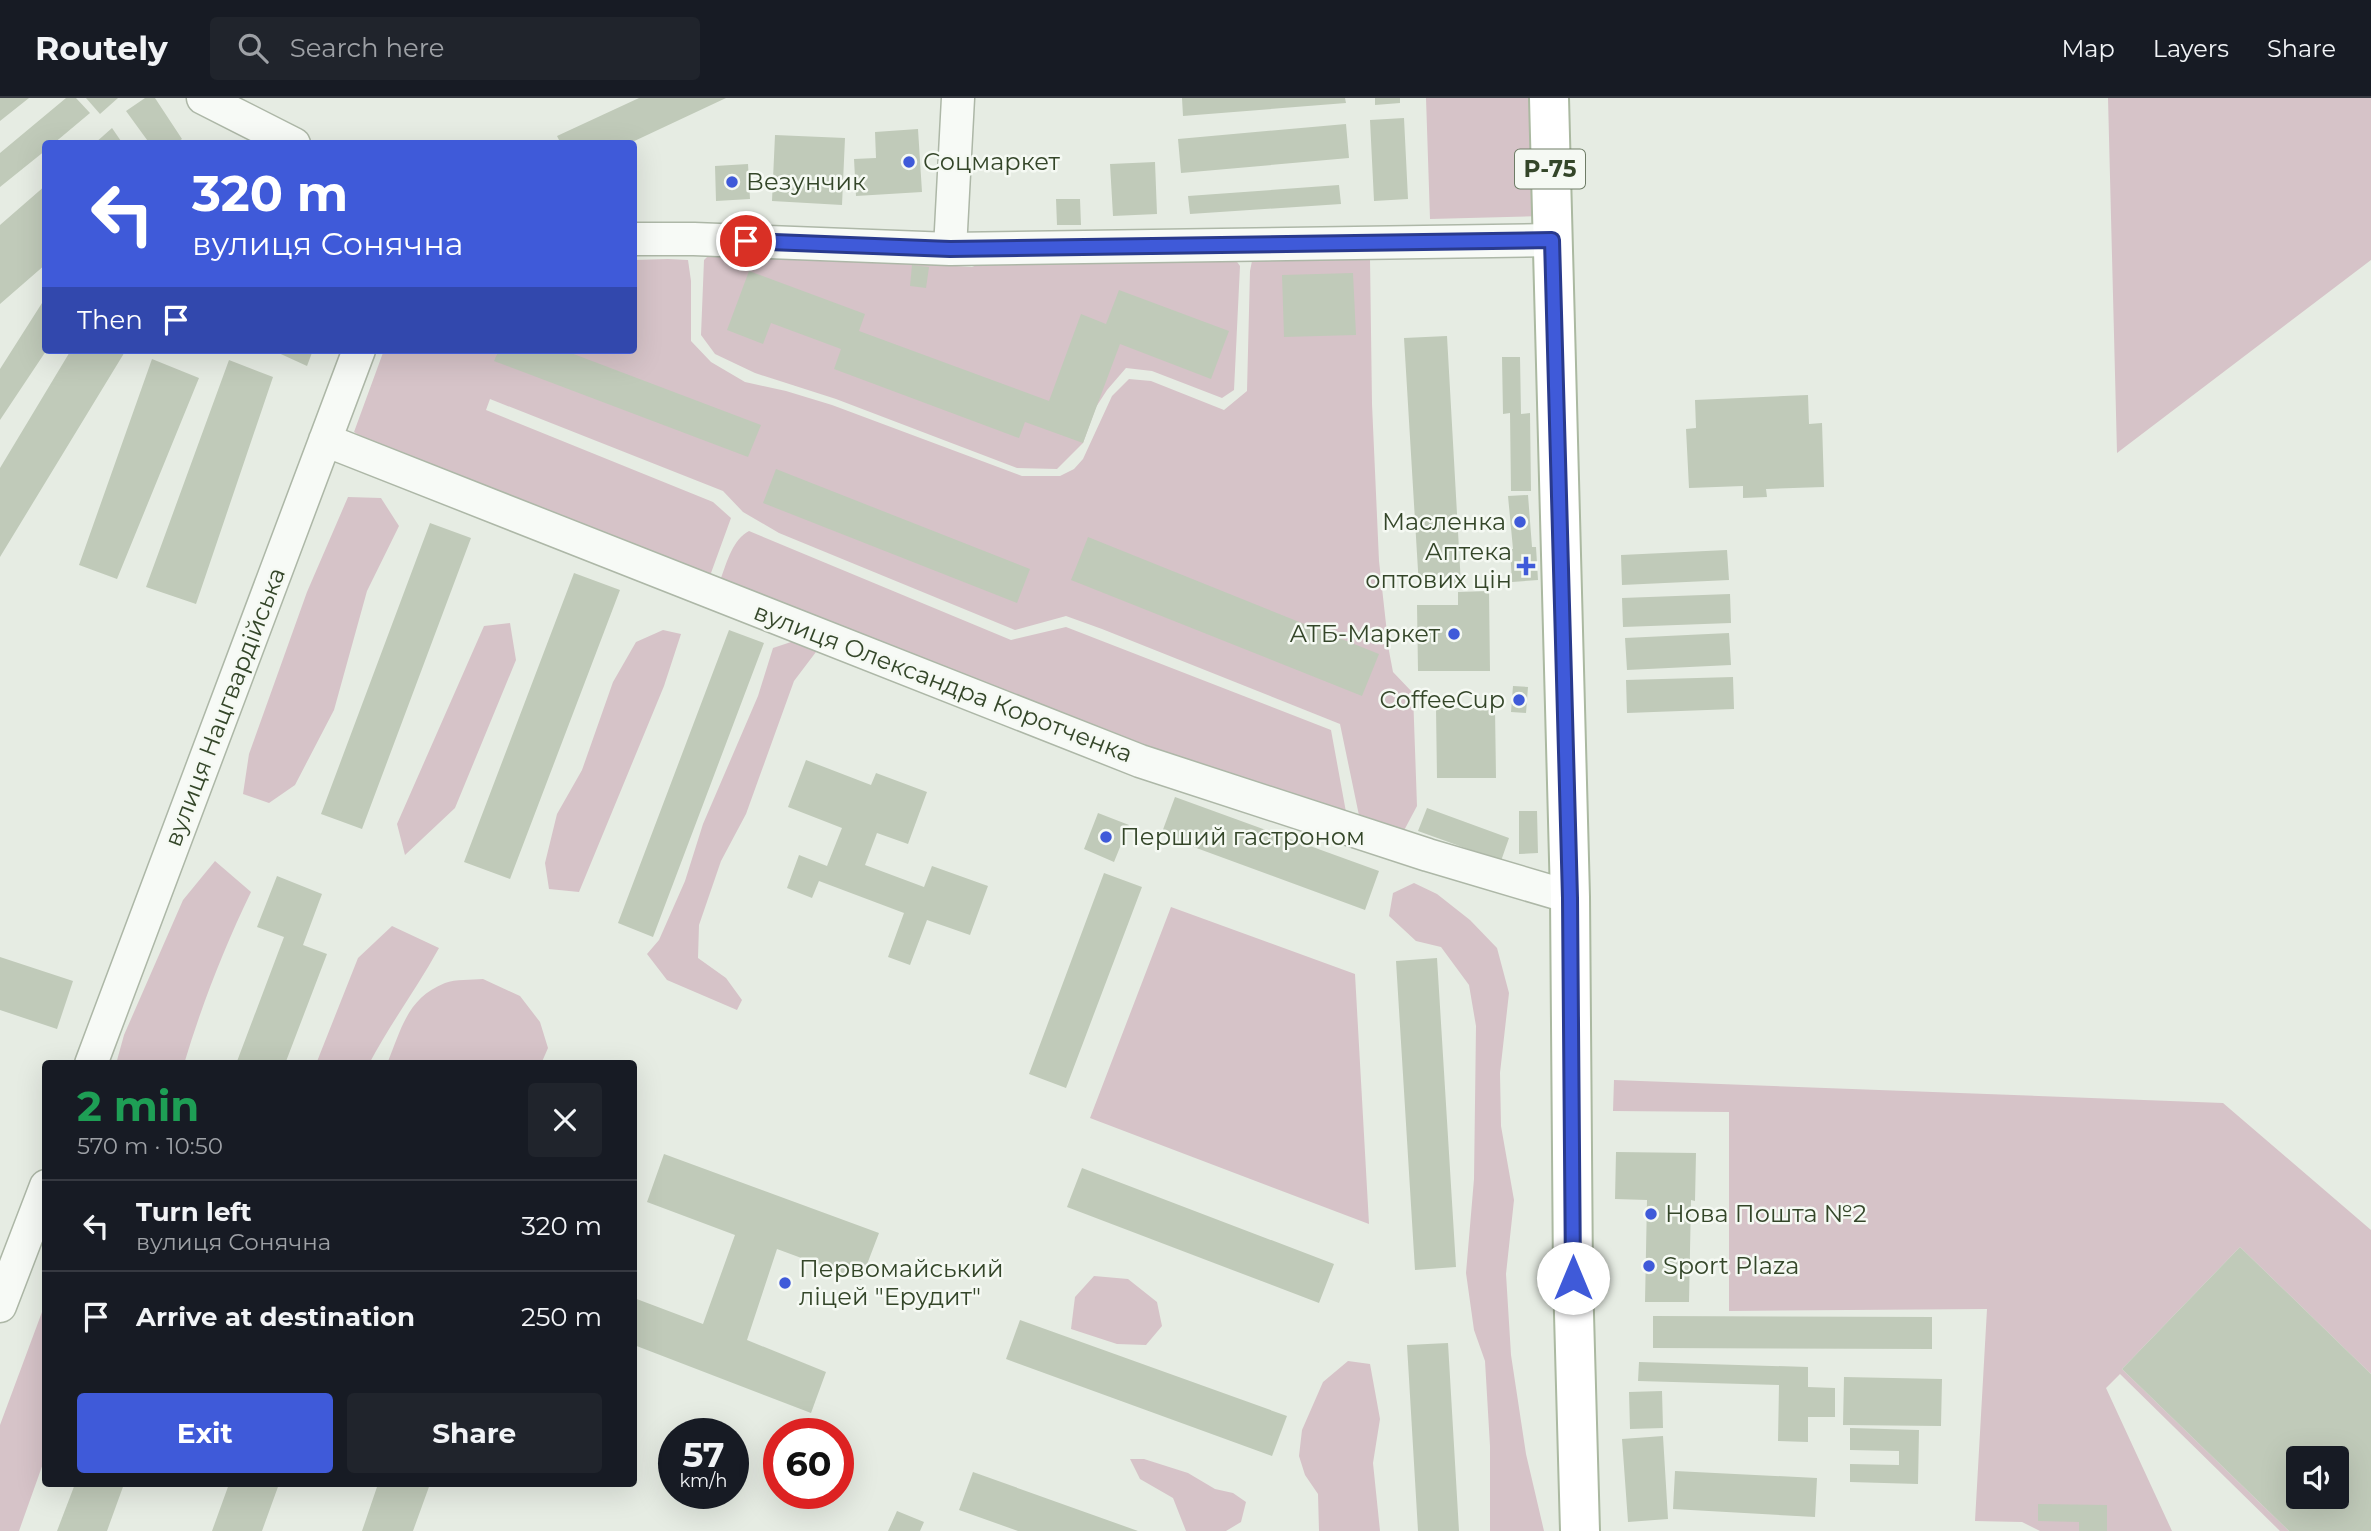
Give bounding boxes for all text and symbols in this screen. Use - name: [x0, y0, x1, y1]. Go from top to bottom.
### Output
- search box: [210, 17, 700, 80]
- text: Routely: [35, 28, 168, 68]
- icon: search: [234, 29, 272, 67]
- text: Search here: [290, 32, 445, 64]
- text: Map: [2061, 34, 2115, 63]
- text: Layers: [2153, 34, 2229, 63]
- text: Share: [2267, 34, 2336, 63]
- place label: Соцмаркет: [923, 147, 1061, 176]
- road number: Р-75: [1515, 150, 1585, 188]
- marker: Соцмаркет: [901, 154, 917, 170]
- text: 320 m: [192, 164, 348, 223]
- place label: Везунчик: [746, 167, 866, 196]
- icon: left: [77, 168, 168, 259]
- marker: Везунчик: [724, 174, 740, 190]
- pin: [716, 211, 776, 271]
- icon: arrive: [727, 222, 765, 260]
- text: вулиця Сонячна: [192, 224, 463, 263]
- icon: arrive: [157, 301, 195, 339]
- text: Then: [77, 304, 143, 336]
- place label: Масленка: [1382, 507, 1506, 536]
- marker: Масленка: [1512, 514, 1528, 530]
- place label: Аптека оптових цін: [1365, 537, 1512, 594]
- marker: Аптека оптових цін: [1518, 558, 1534, 574]
- street label: вулиця Нацгвардійська: [158, 563, 291, 850]
- street label: вулиця Олександра Коротченка: [750, 597, 1136, 768]
- place label: АТБ-Маркет: [1290, 619, 1441, 648]
- marker: АТБ-Маркет: [1446, 626, 1462, 642]
- place label: CoffeeCup: [1379, 685, 1505, 714]
- marker: CoffeeCup: [1511, 692, 1527, 708]
- place label: Перший гастроном: [1120, 822, 1365, 851]
- marker: Перший гастроном: [1098, 829, 1114, 845]
- text: 2 min: [77, 1080, 199, 1132]
- button: close: [528, 1083, 602, 1157]
- text: 570 m · 10:50: [77, 1132, 223, 1160]
- text: Turn left: [136, 1196, 252, 1228]
- place label: Нова Пошта №2: [1665, 1199, 1867, 1228]
- marker: Нова Пошта №2: [1643, 1206, 1659, 1222]
- icon: left: [77, 1207, 115, 1245]
- text: 320 m: [521, 1210, 602, 1242]
- text: вулиця Сонячна: [136, 1228, 331, 1256]
- position arrow: [1536, 1241, 1610, 1315]
- place label: Sport Plaza: [1663, 1251, 1799, 1280]
- place label: Первомайський ліцей "Ерудит": [799, 1254, 1003, 1311]
- marker: Sport Plaza: [1641, 1258, 1657, 1274]
- marker: Первомайський ліцей "Ерудит": [777, 1275, 793, 1291]
- icon: arrive: [77, 1298, 115, 1336]
- text: Arrive at destination: [136, 1301, 415, 1333]
- text: 250 m: [521, 1301, 602, 1333]
- button: Exit: [77, 1393, 333, 1473]
- button: Share: [347, 1393, 602, 1473]
- speed limit sign: 60: [763, 1418, 854, 1509]
- text: 57: [682, 1433, 725, 1476]
- map controls: [2286, 1446, 2349, 1509]
- button: sound: [2286, 1446, 2349, 1509]
- text: km/h: [679, 1470, 728, 1492]

